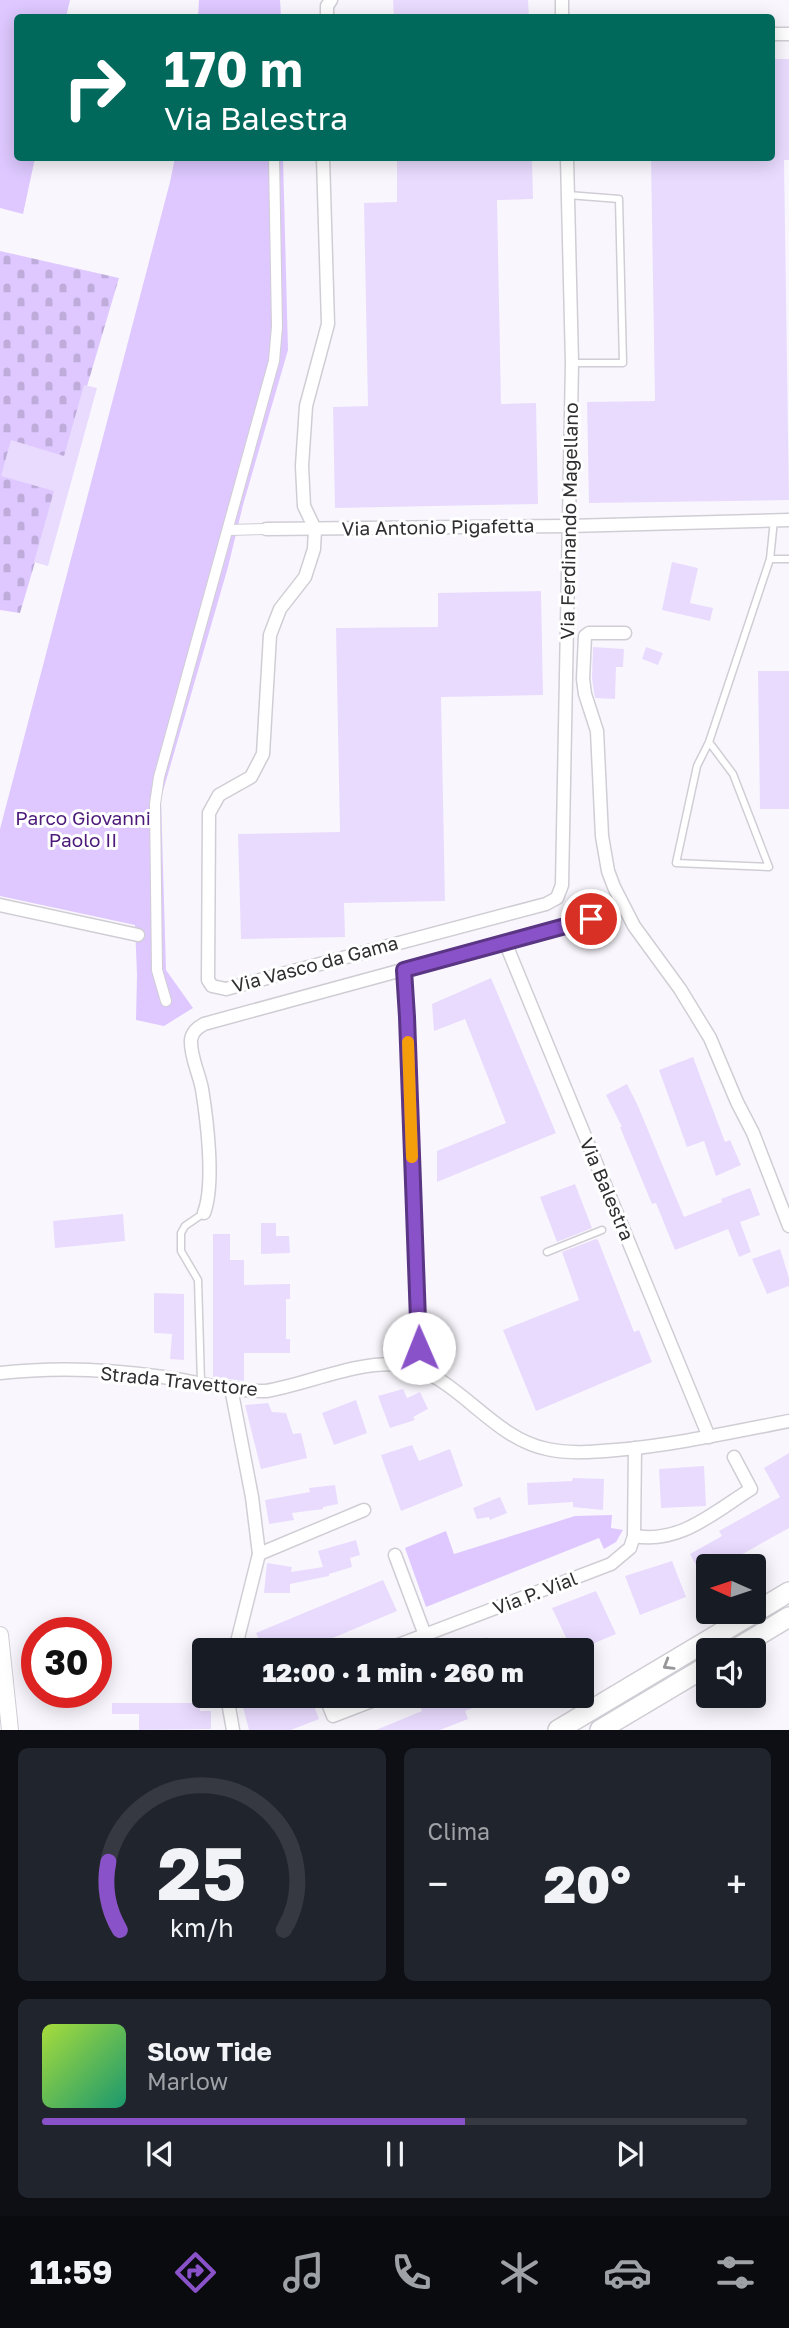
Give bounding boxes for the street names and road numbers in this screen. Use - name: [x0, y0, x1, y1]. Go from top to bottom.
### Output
- street label: Via Ferdinando Magellano: [555, 402, 582, 640]
- street label: Via Antonio Pigafetta: [341, 513, 535, 540]
- street label: Via Vasco da Gama: [229, 930, 400, 997]
- street label: Via Balestra: [576, 1134, 639, 1244]
- street label: Strada Travettore: [99, 1361, 259, 1400]
- street label: Via P. Vial: [490, 1566, 580, 1619]

